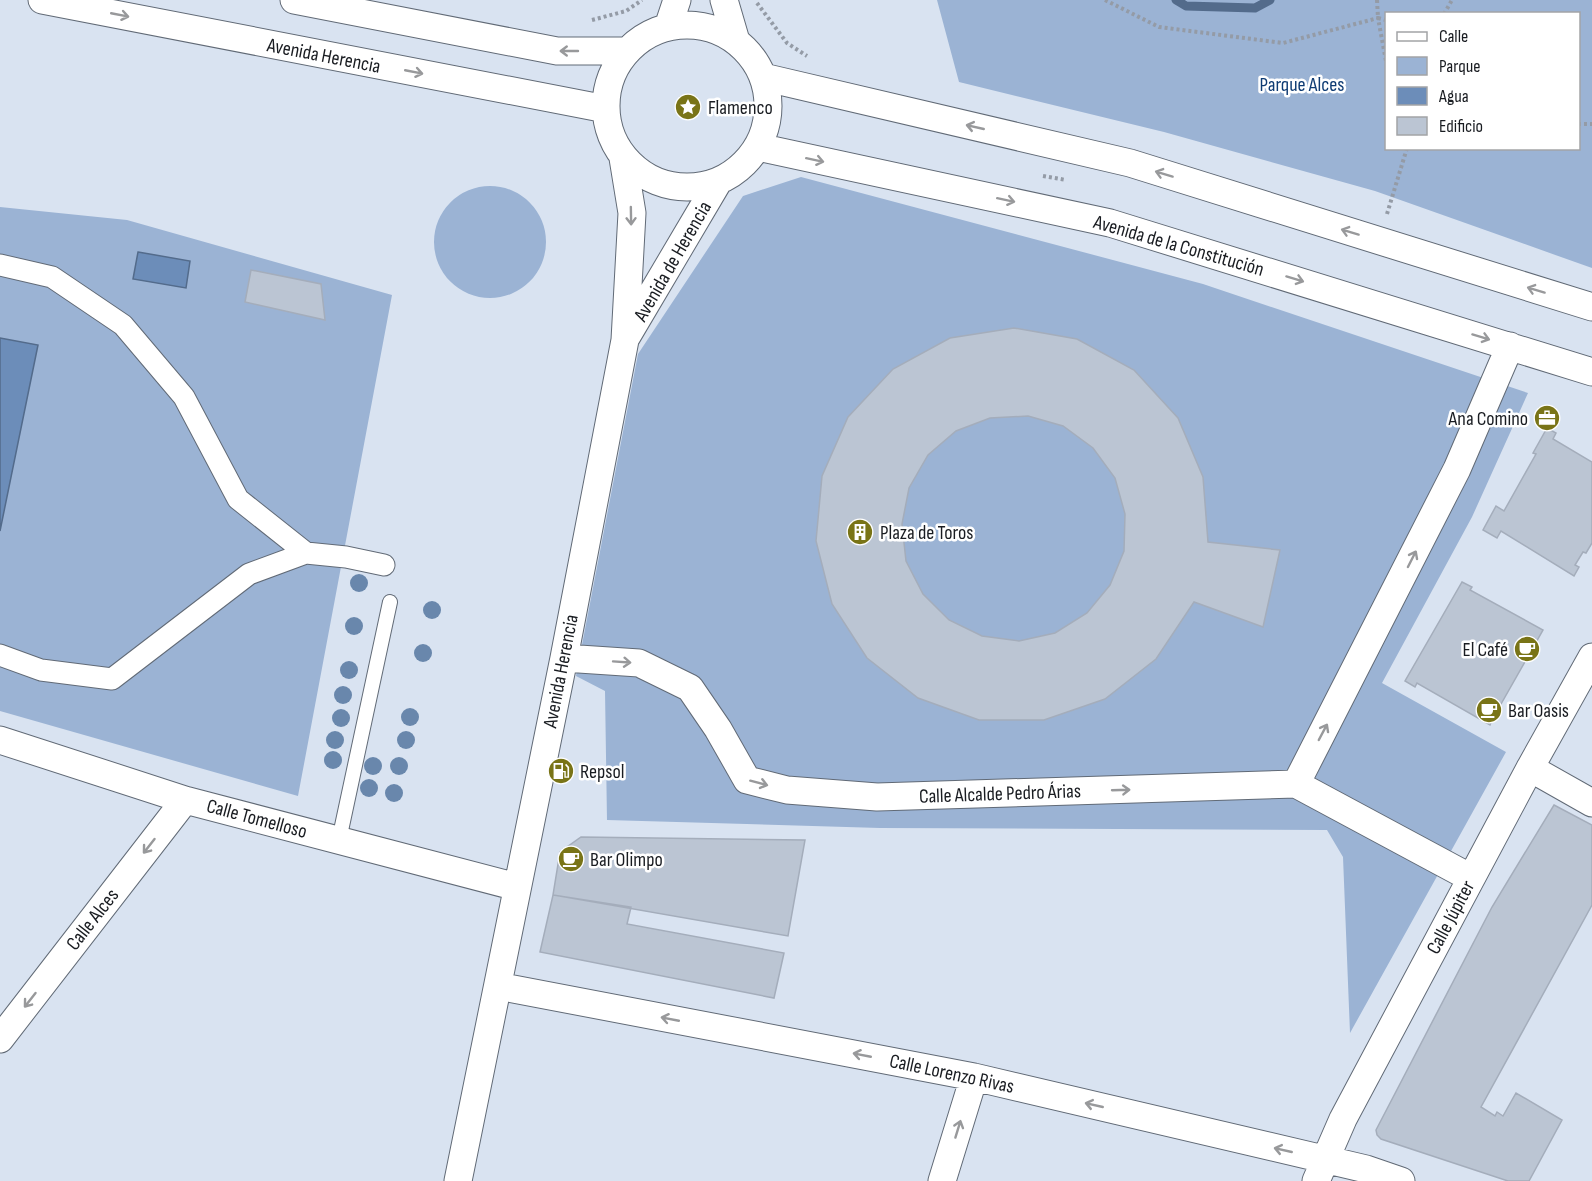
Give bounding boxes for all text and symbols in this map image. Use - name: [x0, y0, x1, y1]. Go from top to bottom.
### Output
- one-way arrow: [109, 10, 129, 21]
- legend: [1385, 12, 1580, 150]
- text: Calle: [1439, 26, 1468, 47]
- street label: Avenida Herencia: [264, 33, 383, 79]
- one-way arrow: [559, 45, 579, 57]
- text: Parque: [1439, 56, 1480, 77]
- one-way arrow: [404, 67, 423, 78]
- park label: Parque Alces: [1260, 73, 1344, 97]
- text: Agua: [1438, 86, 1469, 107]
- place icon: Flamenco: [673, 92, 703, 122]
- place label: Flamenco: [708, 96, 773, 120]
- text: Edificio: [1439, 116, 1483, 137]
- one-way arrow: [965, 120, 984, 132]
- one-way arrow: [805, 154, 824, 166]
- one-way arrow: [1155, 168, 1174, 179]
- one-way arrow: [996, 195, 1015, 207]
- street label: Avenida de Herencia: [628, 197, 717, 327]
- one-way arrow: [625, 205, 637, 225]
- street label: Avenida de la Constitución: [1090, 210, 1267, 282]
- one-way arrow: [1341, 226, 1360, 237]
- one-way arrow: [1285, 274, 1304, 285]
- one-way arrow: [1527, 284, 1546, 295]
- one-way arrow: [1471, 332, 1490, 343]
- office icon: Ana Comino: [1532, 403, 1562, 433]
- place label: Ana Comino: [1447, 407, 1528, 431]
- building icon: Plaza de Toros: [845, 517, 875, 547]
- place label: Plaza de Toros: [880, 521, 973, 545]
- one-way arrow: [1406, 550, 1418, 568]
- street label: Avenida Herencia: [538, 612, 584, 731]
- cafe icon: El Café: [1512, 634, 1542, 664]
- place label: El Café: [1462, 638, 1508, 662]
- one-way arrow: [611, 657, 631, 668]
- cafe icon: Bar Oasis: [1474, 695, 1504, 725]
- place label: Bar Oasis: [1508, 699, 1569, 723]
- one-way arrow: [1318, 724, 1329, 742]
- fuel station icon: Repsol: [546, 756, 576, 786]
- place label: Repsol: [580, 760, 625, 784]
- one-way arrow: [750, 778, 769, 789]
- street label: Calle Alcalde Pedro Árias: [919, 779, 1081, 809]
- one-way arrow: [1111, 784, 1131, 795]
- street label: Calle Tomelloso: [204, 794, 310, 844]
- one-way arrow: [142, 838, 155, 854]
- cafe icon: Bar Olimpo: [556, 844, 586, 874]
- place label: Bar Olimpo: [590, 848, 663, 872]
- street label: Calle Júpiter: [1422, 876, 1480, 958]
- street label: Calle Alces: [61, 884, 124, 955]
- one-way arrow: [23, 992, 36, 1008]
- one-way arrow: [661, 1013, 681, 1024]
- one-way arrow: [853, 1049, 872, 1060]
- street label: Calle Lorenzo Rivas: [887, 1049, 1016, 1099]
- one-way arrow: [1084, 1098, 1103, 1110]
- one-way arrow: [953, 1120, 964, 1139]
- one-way arrow: [1274, 1144, 1294, 1155]

